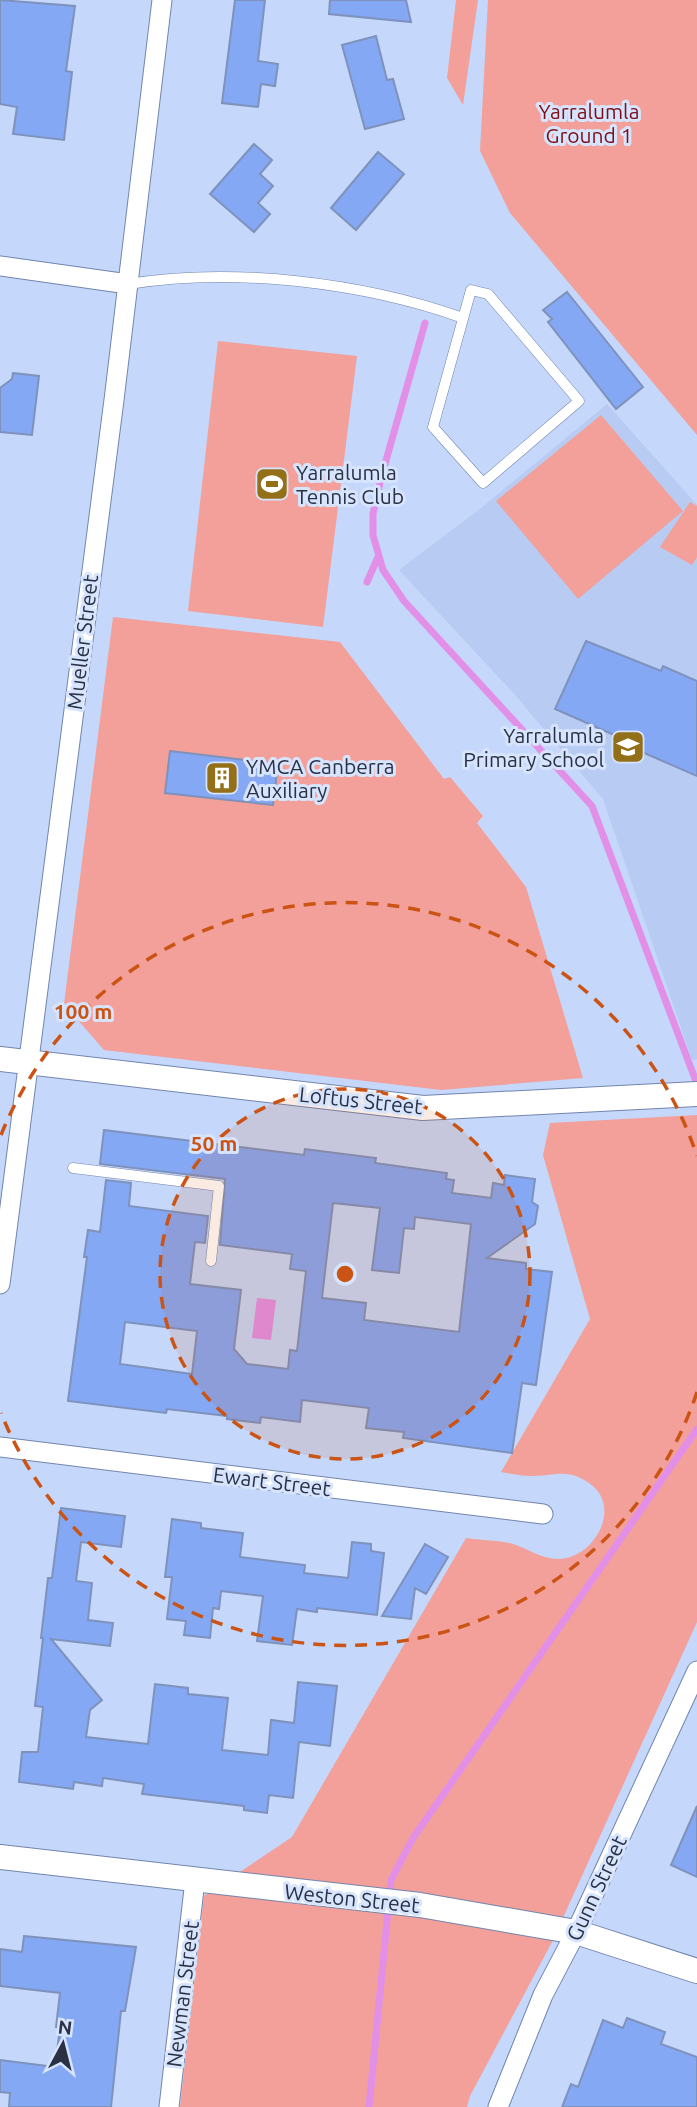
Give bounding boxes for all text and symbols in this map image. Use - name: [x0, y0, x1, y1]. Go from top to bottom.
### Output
- park label: Yarralumla Ground 1: [539, 99, 639, 147]
- place label: Yarralumla Tennis Club: [296, 460, 404, 508]
- sports icon: Yarralumla Tennis Club: [253, 465, 291, 503]
- street label: Mueller Street: [62, 573, 102, 711]
- place label: Yarralumla Primary School: [463, 723, 604, 771]
- school or university icon: Yarralumla Primary School: [609, 728, 647, 766]
- place label: YMCA Canberra Auxiliary: [246, 754, 394, 802]
- building icon: YMCA Canberra Auxiliary: [203, 759, 241, 797]
- text: 100 m: [54, 999, 112, 1023]
- street label: Loftus Street: [298, 1082, 424, 1118]
- text: 50 m: [191, 1131, 237, 1155]
- centre of rings: [333, 1262, 357, 1286]
- street label: Ewart Street: [212, 1462, 332, 1500]
- street label: Gunn Street: [561, 1832, 631, 1944]
- street label: Weston Street: [283, 1879, 421, 1917]
- street label: Newman Street: [161, 1919, 203, 2069]
- north arrow: [28, 2009, 98, 2079]
- text: N: [57, 2015, 73, 2039]

